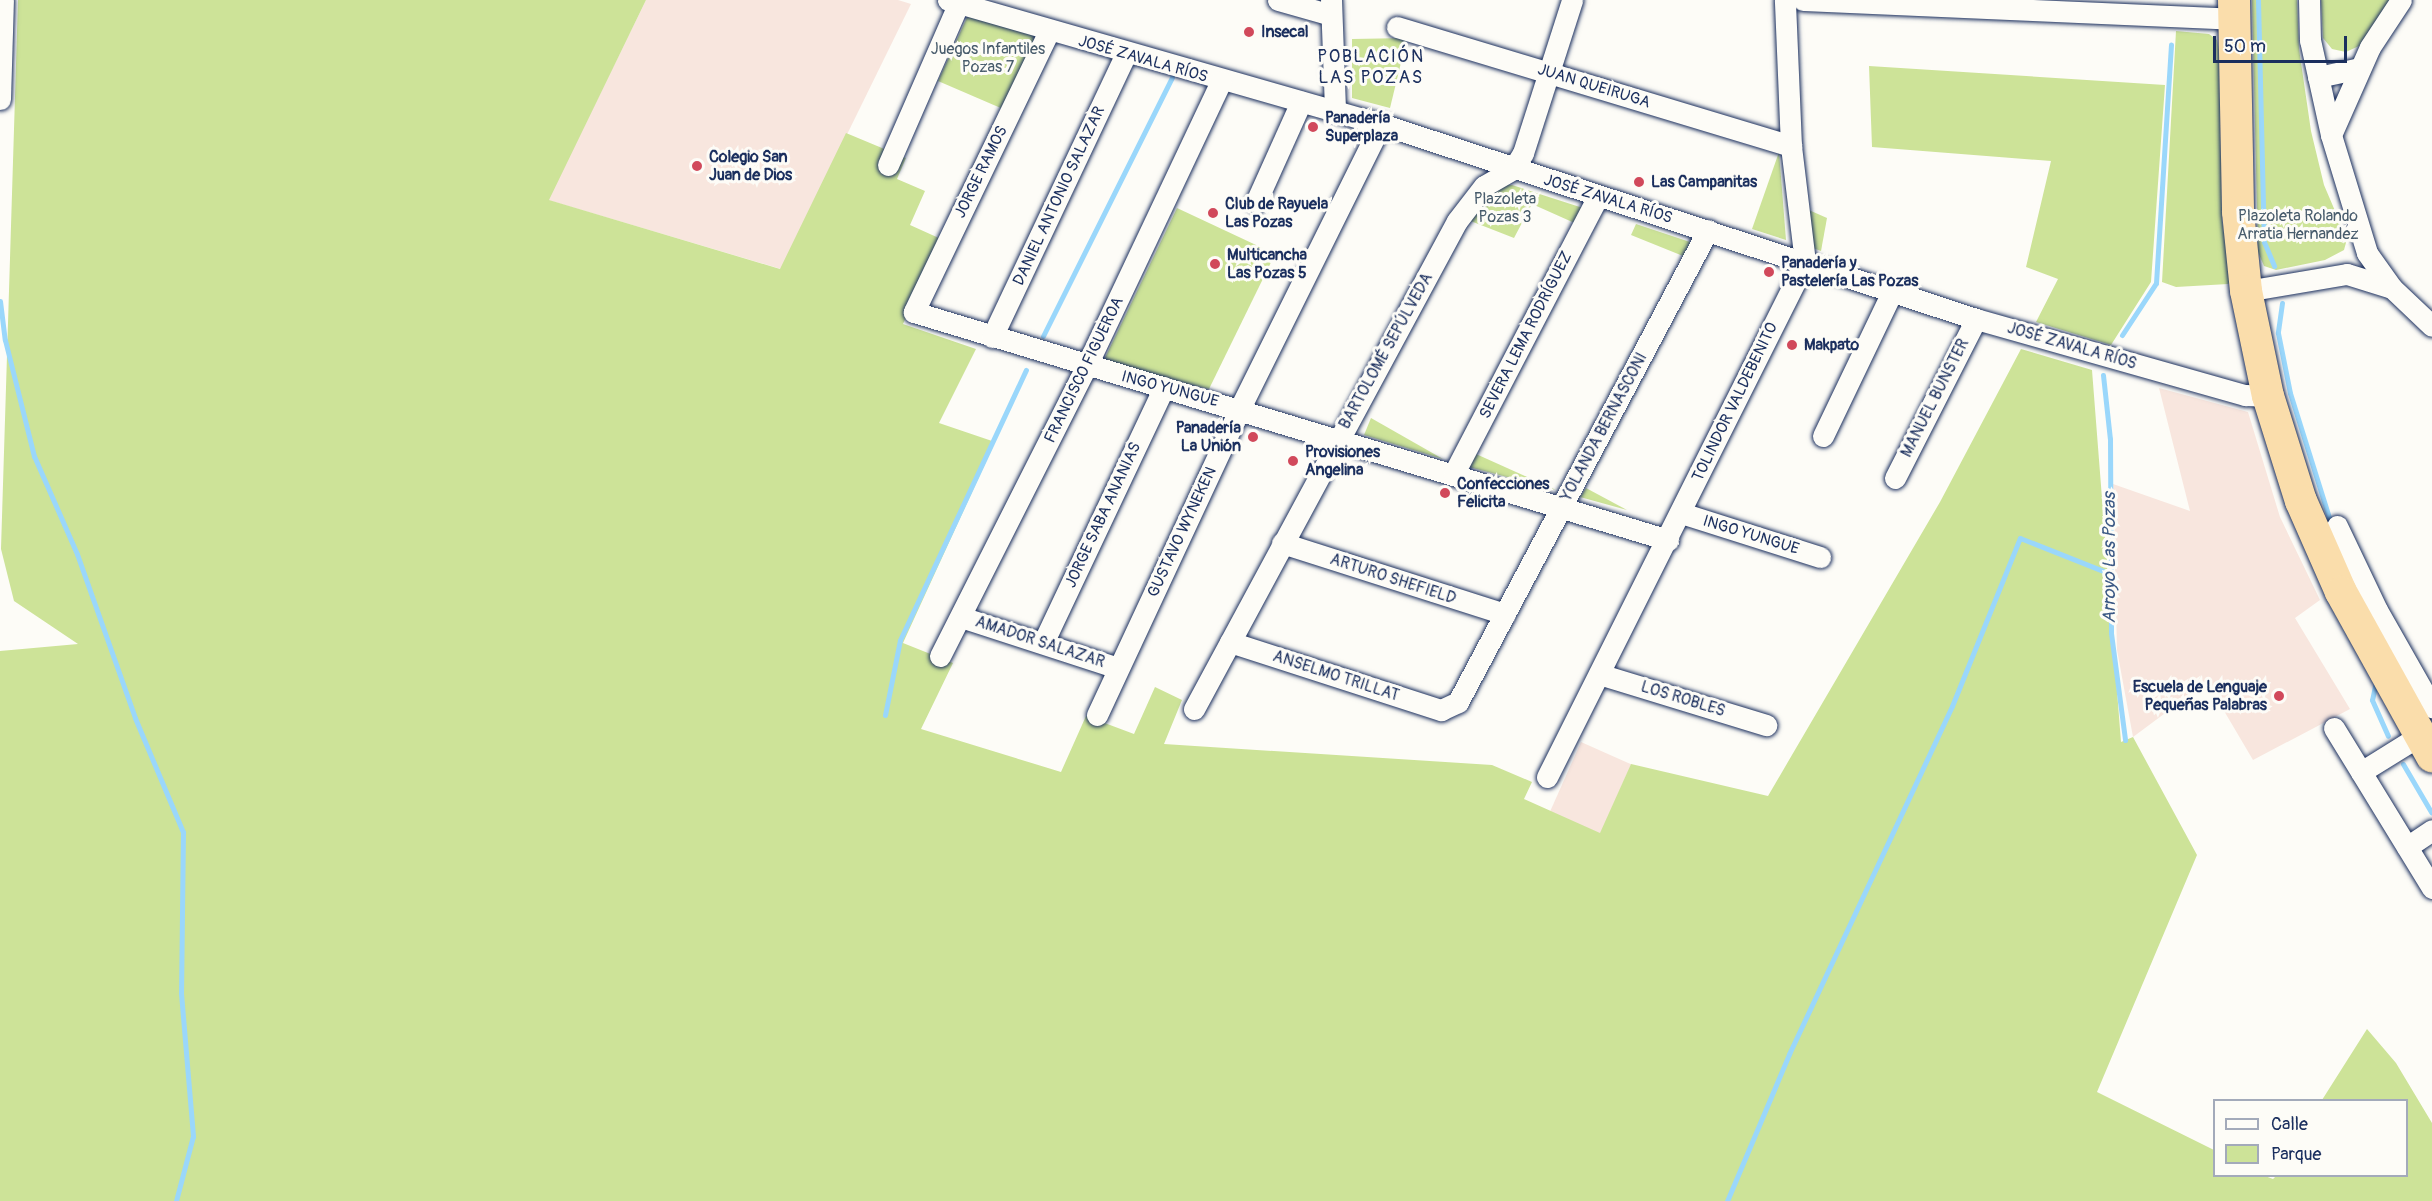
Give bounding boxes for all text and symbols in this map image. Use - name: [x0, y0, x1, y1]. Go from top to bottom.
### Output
- place label: Insecal: [1261, 22, 1309, 42]
- scale bar: [2216, 24, 2350, 62]
- marker: Insecal: [1242, 25, 1256, 39]
- street label: JOSÉ ZAVALA RÍOS: [1076, 31, 1210, 87]
- text: 50 m: [2224, 35, 2266, 58]
- park label: Juegos Infantiles Pozas 7: [931, 39, 1045, 77]
- district label: POBLACIÓN LAS POZAS: [1317, 47, 1425, 90]
- street label: JUAN QUEIRUGA: [1535, 60, 1653, 112]
- street label: DANIEL ANTONIO SALAZAR: [1009, 103, 1109, 289]
- place label: Panadería Superplaza: [1325, 108, 1398, 146]
- marker: Panadería Superplaza: [1306, 120, 1320, 134]
- street label: JORGE RAMOS: [950, 123, 1012, 221]
- place label: Colegio San Juan de Dios: [709, 147, 792, 185]
- marker: Colegio San Juan de Dios: [690, 159, 704, 173]
- street label: JOSÉ ZAVALA RÍOS: [1541, 170, 1675, 228]
- place label: Las Campanitas: [1651, 172, 1757, 192]
- marker: Las Campanitas: [1632, 175, 1646, 189]
- park label: Plazoleta Pozas 3: [1474, 189, 1536, 227]
- place label: Club de Rayuela Las Pozas: [1225, 194, 1328, 232]
- marker: Club de Rayuela Las Pozas: [1206, 206, 1220, 220]
- park label: Plazoleta Rolando Arratia Hernandez: [2237, 206, 2359, 244]
- place label: Multicancha Las Pozas 5: [1227, 245, 1307, 283]
- street label: SEVERA LEMA RODRÍGUEZ: [1475, 248, 1577, 422]
- place label: Panadería y Pastelería Las Pozas: [1781, 253, 1918, 291]
- marker: Multicancha Las Pozas 5: [1208, 257, 1222, 271]
- marker: Panadería y Pastelería Las Pozas: [1762, 265, 1776, 279]
- street label: BARTOLOMÉ SEPÚLVEDA: [1335, 270, 1437, 432]
- street label: FRANCISCO FIGUEROA: [1040, 294, 1128, 446]
- street label: JOSÉ ZAVALA RÍOS: [2005, 318, 2139, 374]
- street label: TOLINDOR VALDEBENITO: [1688, 319, 1782, 485]
- place label: Makpato: [1804, 335, 1859, 355]
- street label: MANUEL BUNSTER: [1897, 336, 1973, 460]
- marker: Makpato: [1785, 338, 1799, 352]
- street label: YOLANDA BERNASCONI: [1557, 349, 1651, 505]
- street label: INGO YUNGUE: [1119, 367, 1221, 411]
- place label: Panadería La Unión: [1176, 418, 1241, 456]
- marker: Panadería La Unión: [1246, 430, 1260, 444]
- street label: JORGE SABA ANANIAS: [1061, 439, 1145, 591]
- place label: Provisiones Angelina: [1305, 442, 1380, 480]
- marker: Provisiones Angelina: [1286, 454, 1300, 468]
- street label: GUSTAVO WYNEKEN: [1143, 464, 1221, 600]
- place label: Confecciones Felicita: [1457, 474, 1549, 512]
- marker: Confecciones Felicita: [1438, 486, 1452, 500]
- water label: Arroyo Las Pozas: [2099, 493, 2121, 623]
- street label: INGO YUNGUE: [1700, 511, 1802, 559]
- street label: ARTURO SHEFIELD: [1328, 550, 1458, 608]
- street label: AMADOR SALAZAR: [973, 612, 1107, 672]
- street label: ANSELMO TRILLAT: [1270, 647, 1402, 705]
- street label: LOS ROBLES: [1639, 677, 1727, 721]
- place label: Escuela de Lenguaje Pequeñas Palabras: [2133, 677, 2267, 715]
- marker: Escuela de Lenguaje Pequeñas Palabras: [2272, 689, 2286, 703]
- legend: [2213, 1099, 2408, 1177]
- text: Calle: [2271, 1113, 2308, 1136]
- text: Parque: [2271, 1143, 2321, 1166]

